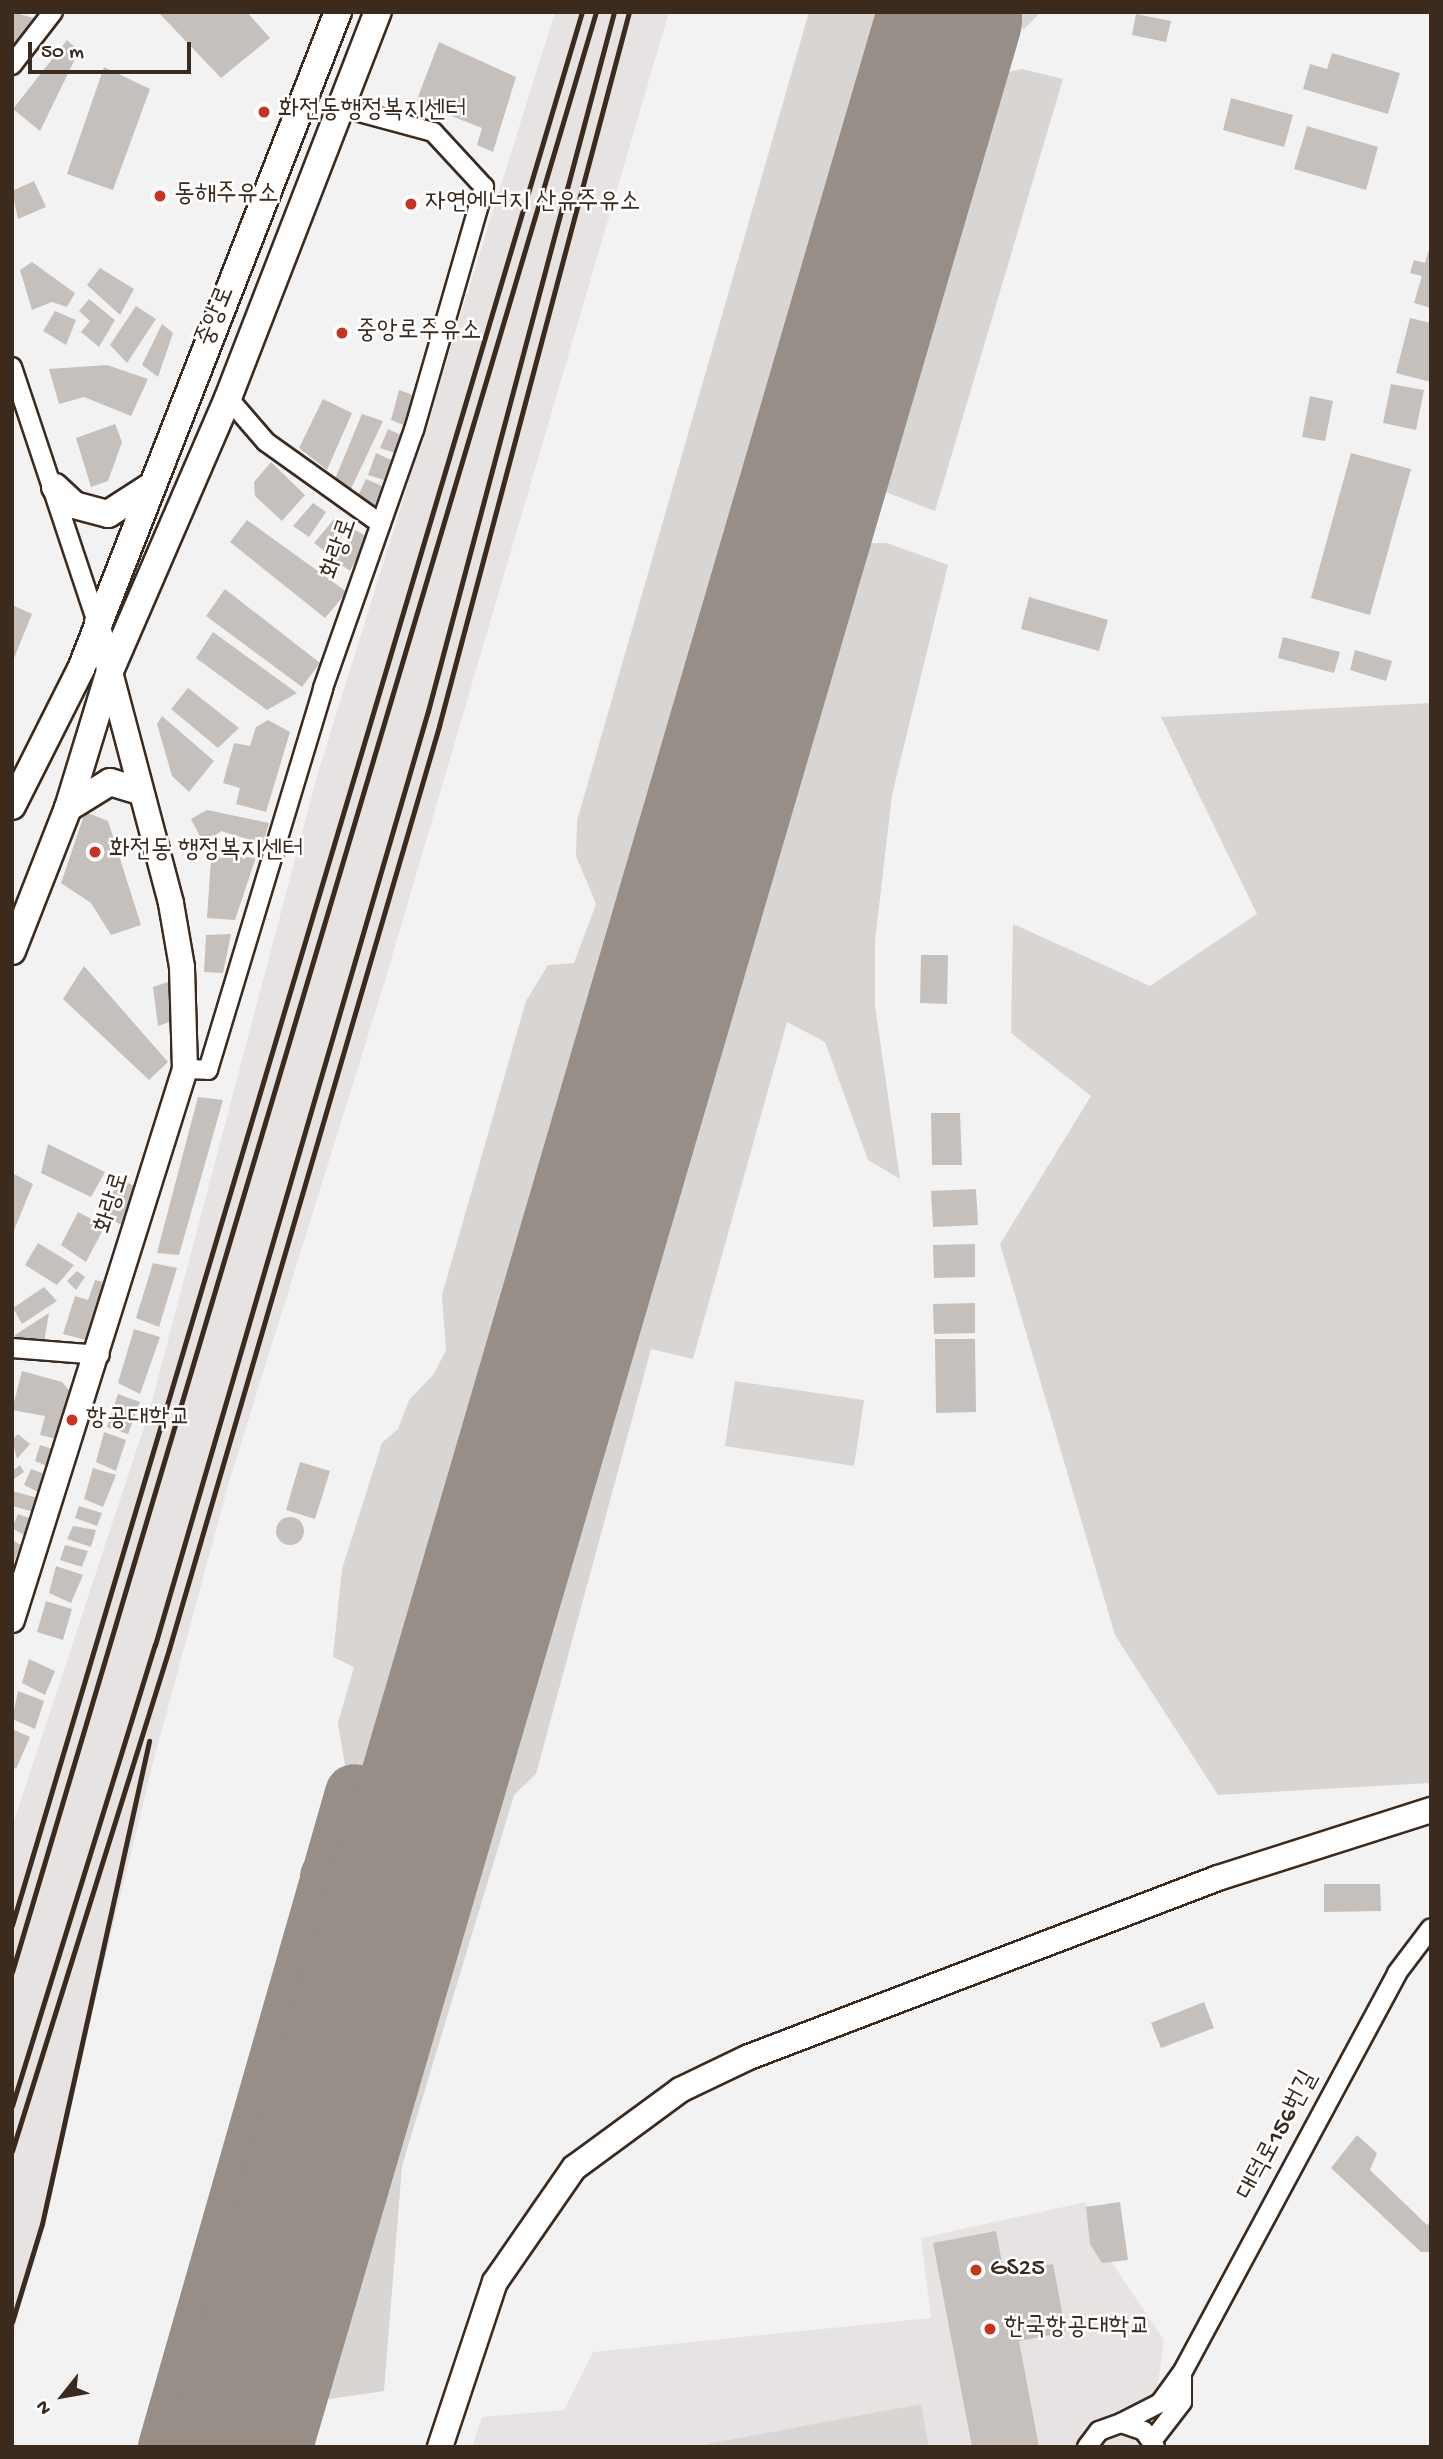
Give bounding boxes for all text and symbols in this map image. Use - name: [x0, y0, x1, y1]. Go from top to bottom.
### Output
- scale bar: [32, 28, 194, 72]
- text: 50 m: [41, 41, 84, 66]
- place label: 화전동행정복지센터: [278, 96, 466, 128]
- marker: 화전동행정복지센터: [256, 104, 272, 120]
- place label: 동해주유소: [174, 180, 279, 212]
- marker: 동해주유소: [152, 188, 168, 204]
- place label: 자연에너지 산유주유소: [425, 188, 640, 220]
- marker: 자연에너지 산유주유소: [403, 196, 419, 212]
- street label: 중앙로: [191, 282, 243, 352]
- place label: 중앙로주유소: [356, 317, 482, 349]
- marker: 중앙로주유소: [334, 325, 350, 341]
- street label: 화랑로: [316, 514, 366, 584]
- place label: 화전동 행정복지센터: [109, 836, 303, 868]
- marker: 화전동 행정복지센터: [87, 844, 103, 860]
- street label: 화랑로: [90, 1168, 138, 1238]
- place label: 항공대학교: [86, 1404, 191, 1436]
- marker: 항공대학교: [64, 1412, 80, 1428]
- street label: 대덕로156번길: [1232, 2066, 1326, 2206]
- place label: GS25: [990, 2254, 1045, 2286]
- marker: GS25: [968, 2262, 984, 2278]
- place label: 한국항공대학교: [1004, 2313, 1150, 2345]
- marker: 한국항공대학교: [982, 2321, 998, 2337]
- north arrow: [28, 2361, 98, 2431]
- text: N: [32, 2396, 58, 2418]

